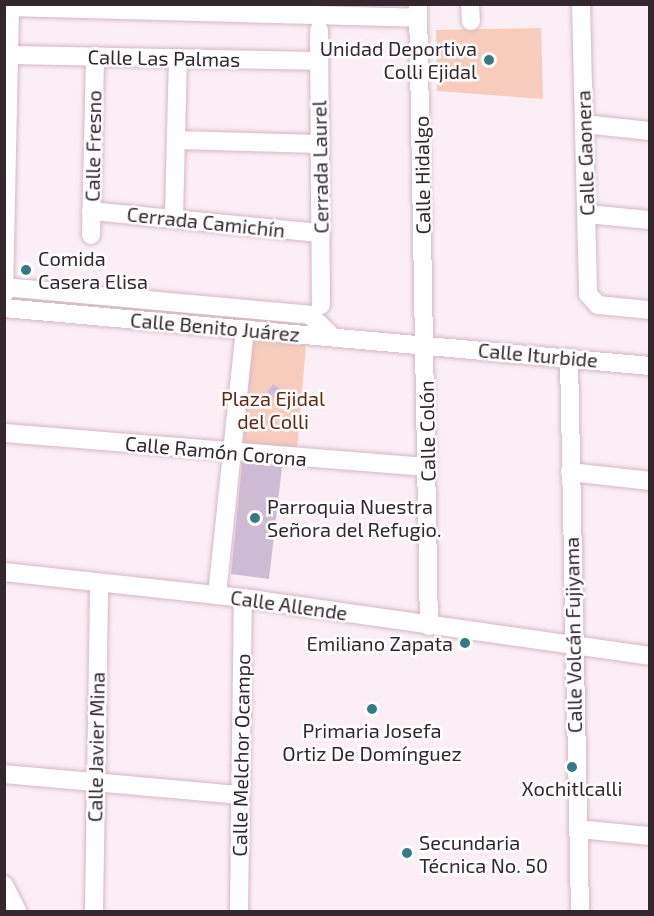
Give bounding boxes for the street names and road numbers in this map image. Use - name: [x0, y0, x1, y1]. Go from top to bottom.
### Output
- street label: Calle Las Palmas: [87, 45, 241, 71]
- street label: Calle Fresno: [80, 90, 106, 202]
- street label: Calle Gaonera: [571, 90, 599, 216]
- street label: Cerrada Laurel: [307, 100, 333, 234]
- street label: Calle Hidalgo: [409, 115, 435, 235]
- street label: Cerrada Camichín: [126, 202, 286, 242]
- street label: Calle Benito Juárez: [129, 308, 301, 346]
- street label: Calle Iturbide: [477, 338, 599, 372]
- street label: Calle Colón: [414, 380, 440, 482]
- street label: Calle Ramón Corona: [124, 431, 308, 471]
- street label: Calle Volcán Fujiyama: [559, 536, 587, 734]
- street label: Calle Allende: [229, 585, 349, 625]
- street label: Calle Melchor Ocampo: [227, 653, 255, 857]
- street label: Calle Javier Mina: [83, 671, 109, 823]

